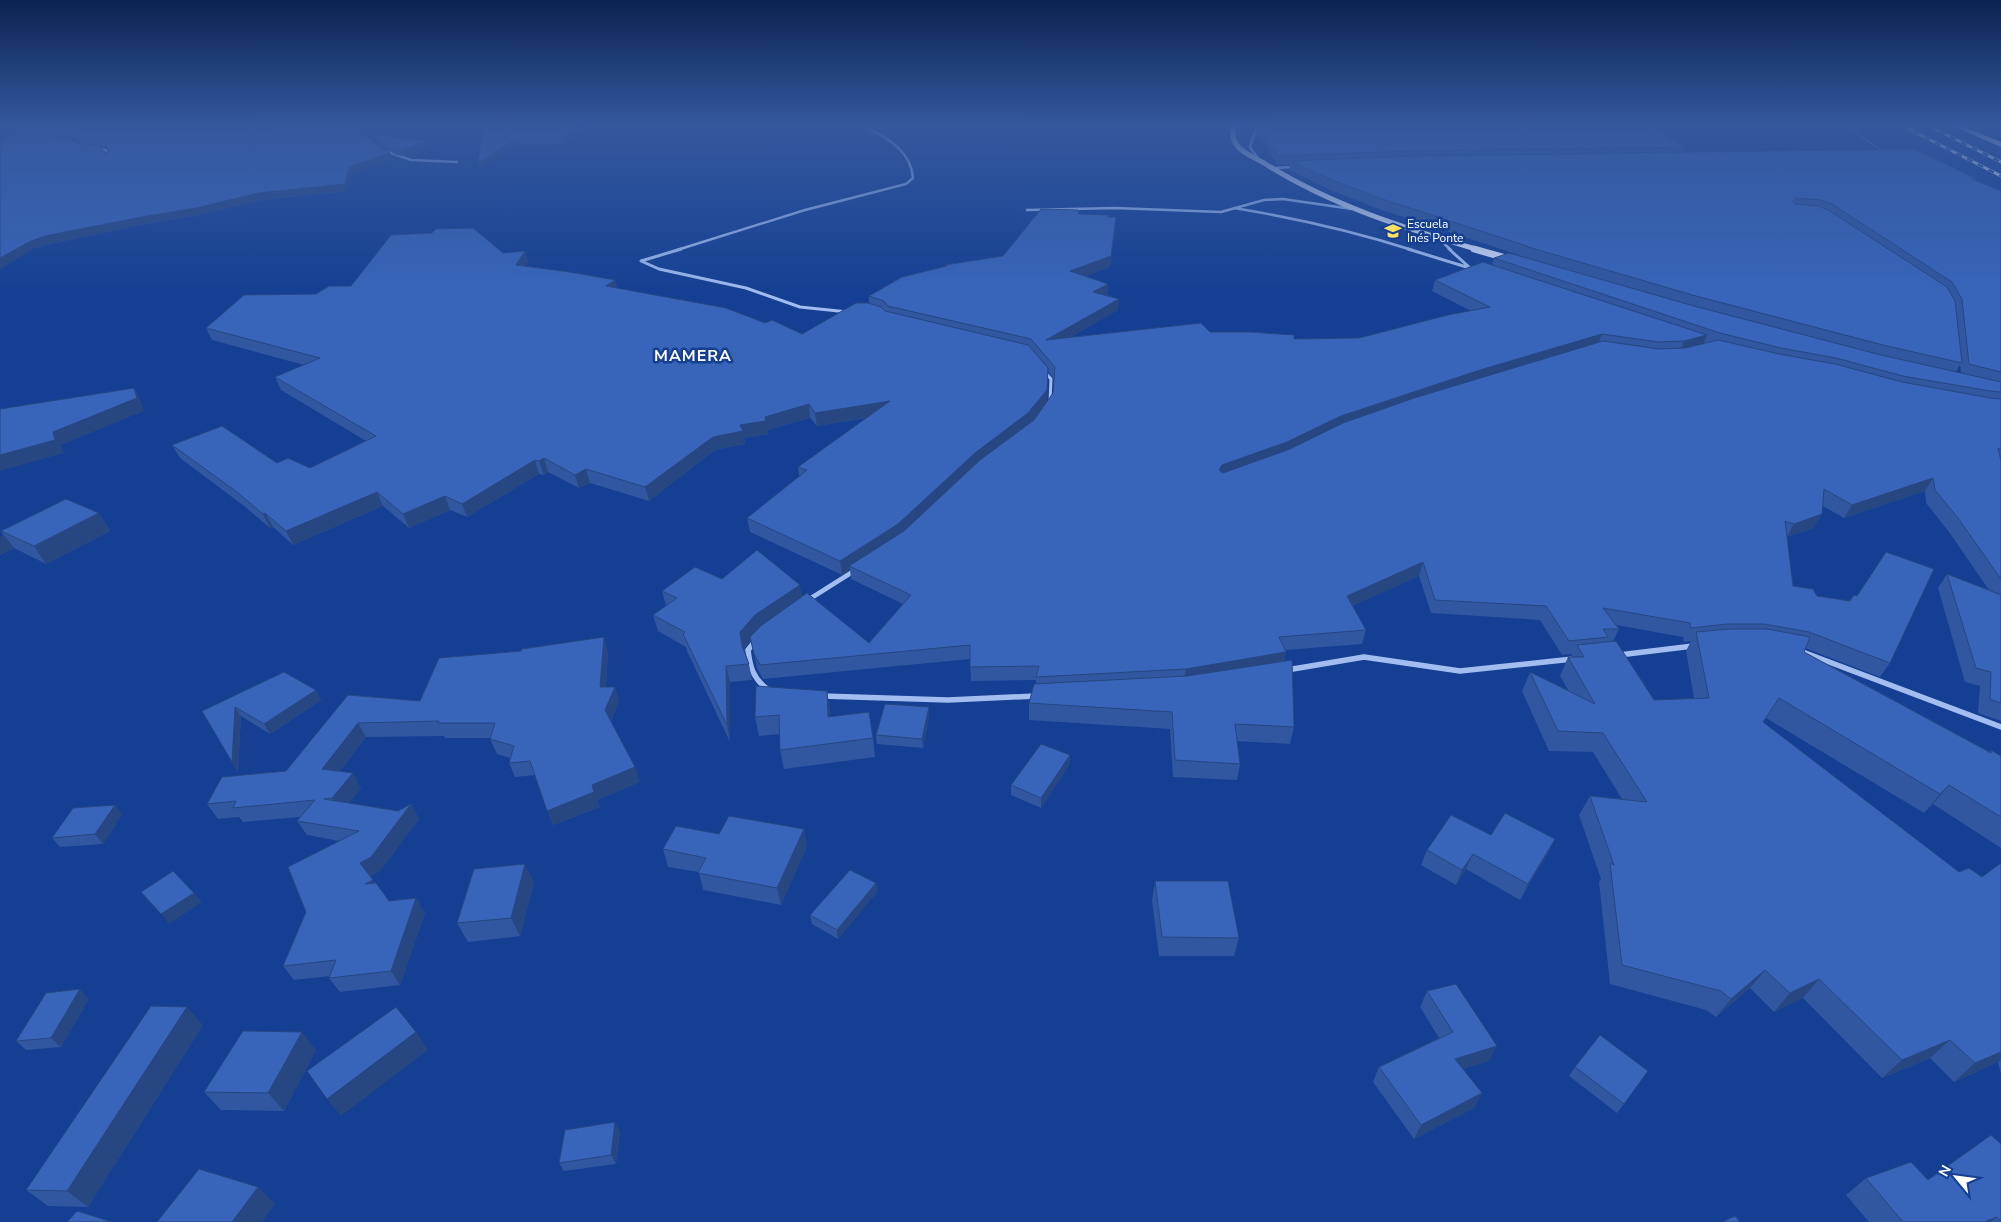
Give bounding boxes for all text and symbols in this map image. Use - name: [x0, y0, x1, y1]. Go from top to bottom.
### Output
- place label: Escuela Inés Ponte: [1407, 216, 1463, 246]
- school or university icon: Escuela Inés Ponte: [1383, 221, 1403, 241]
- district label: MAMERA: [654, 345, 732, 367]
- north arrow: [1931, 1152, 1981, 1202]
- text: N: [1934, 1162, 1956, 1180]

